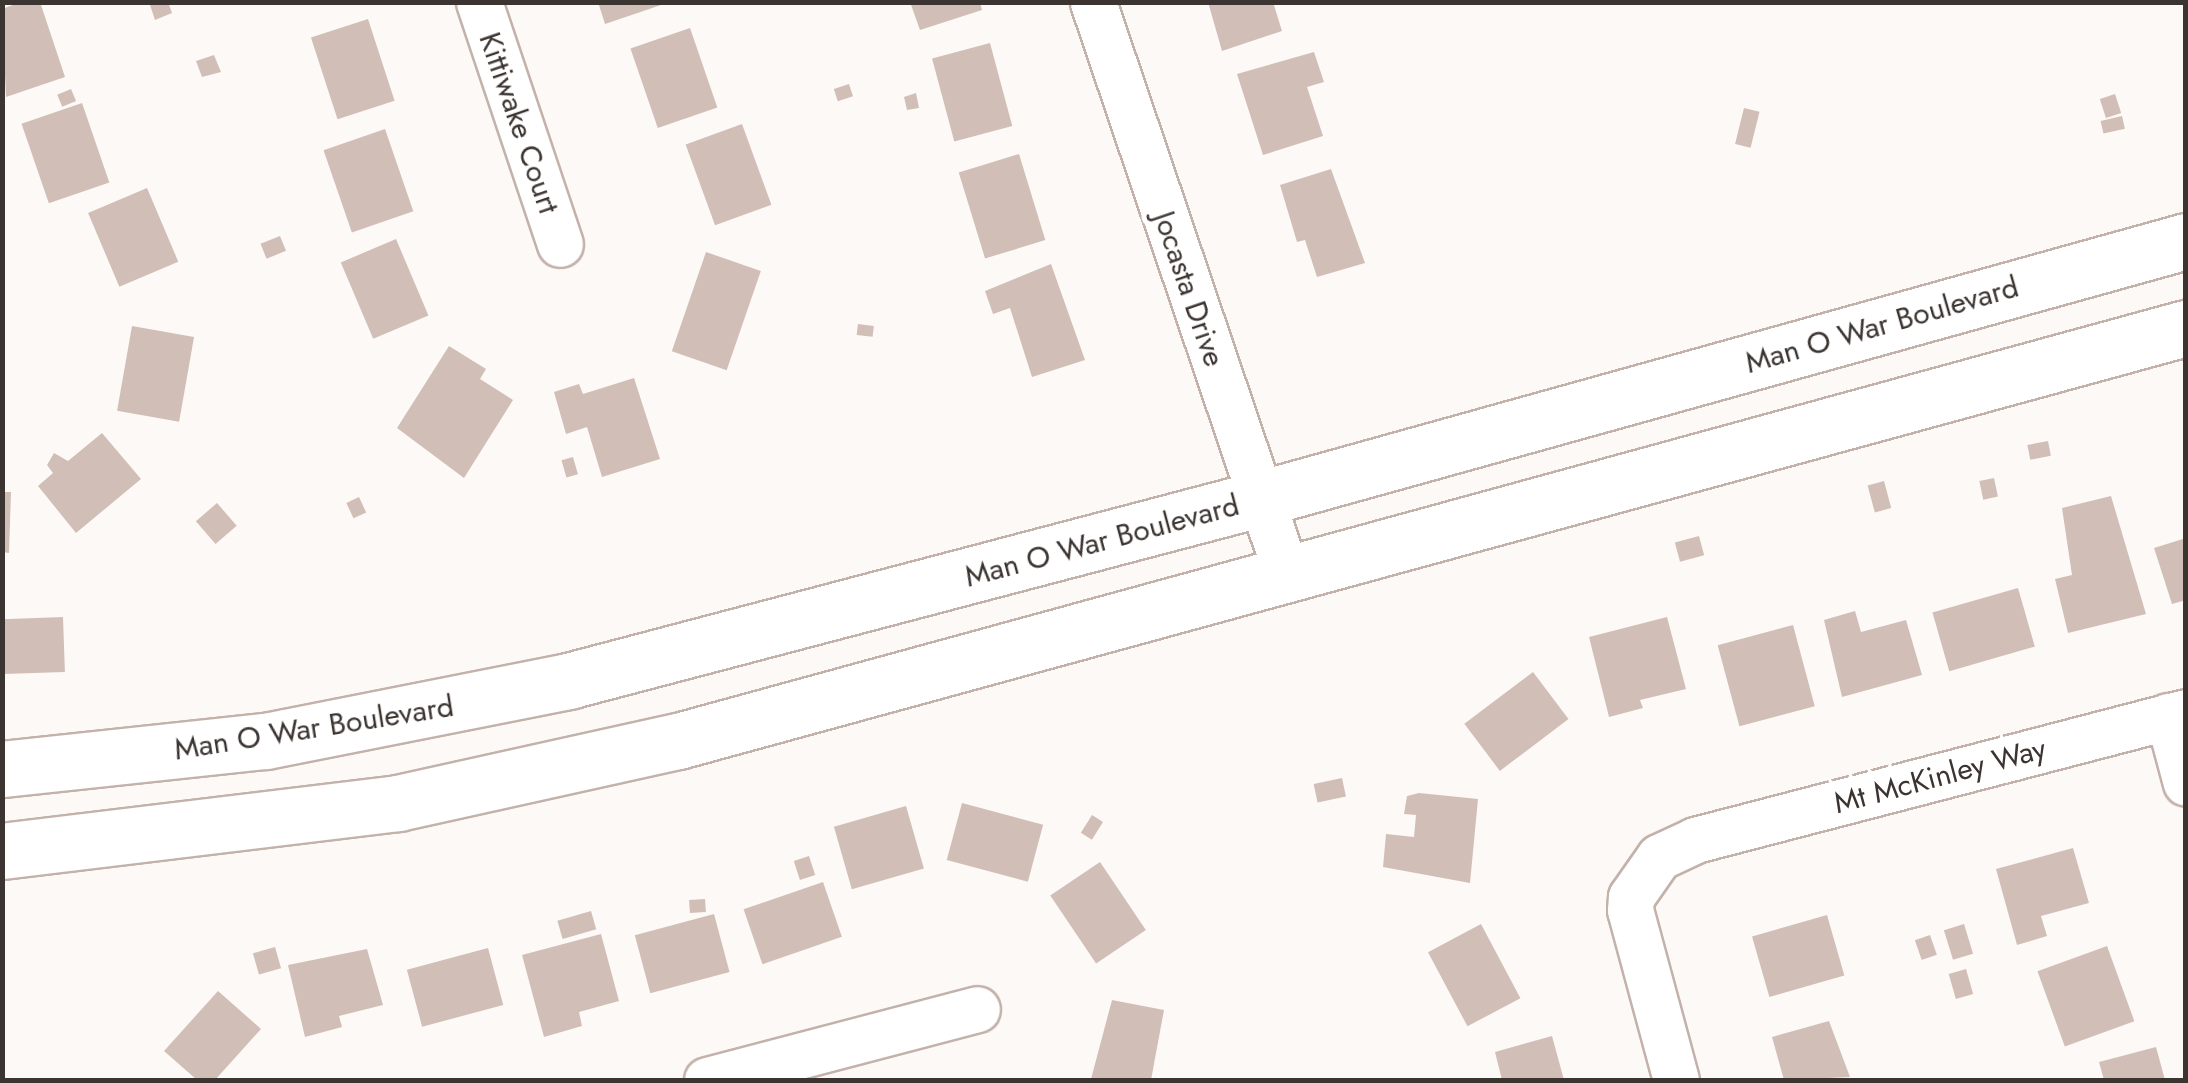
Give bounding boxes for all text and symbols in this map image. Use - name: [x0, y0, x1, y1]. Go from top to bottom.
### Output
- street label: Kittiwake Court: [471, 28, 567, 218]
- street label: Jocasta Drive: [1146, 207, 1232, 371]
- street label: Man O War Boulevard: [1741, 269, 2023, 381]
- street label: Man O War Boulevard: [961, 487, 1243, 595]
- street label: Man O War Boulevard: [172, 688, 456, 768]
- street label: Mt McKinley Way: [1830, 730, 2050, 822]

